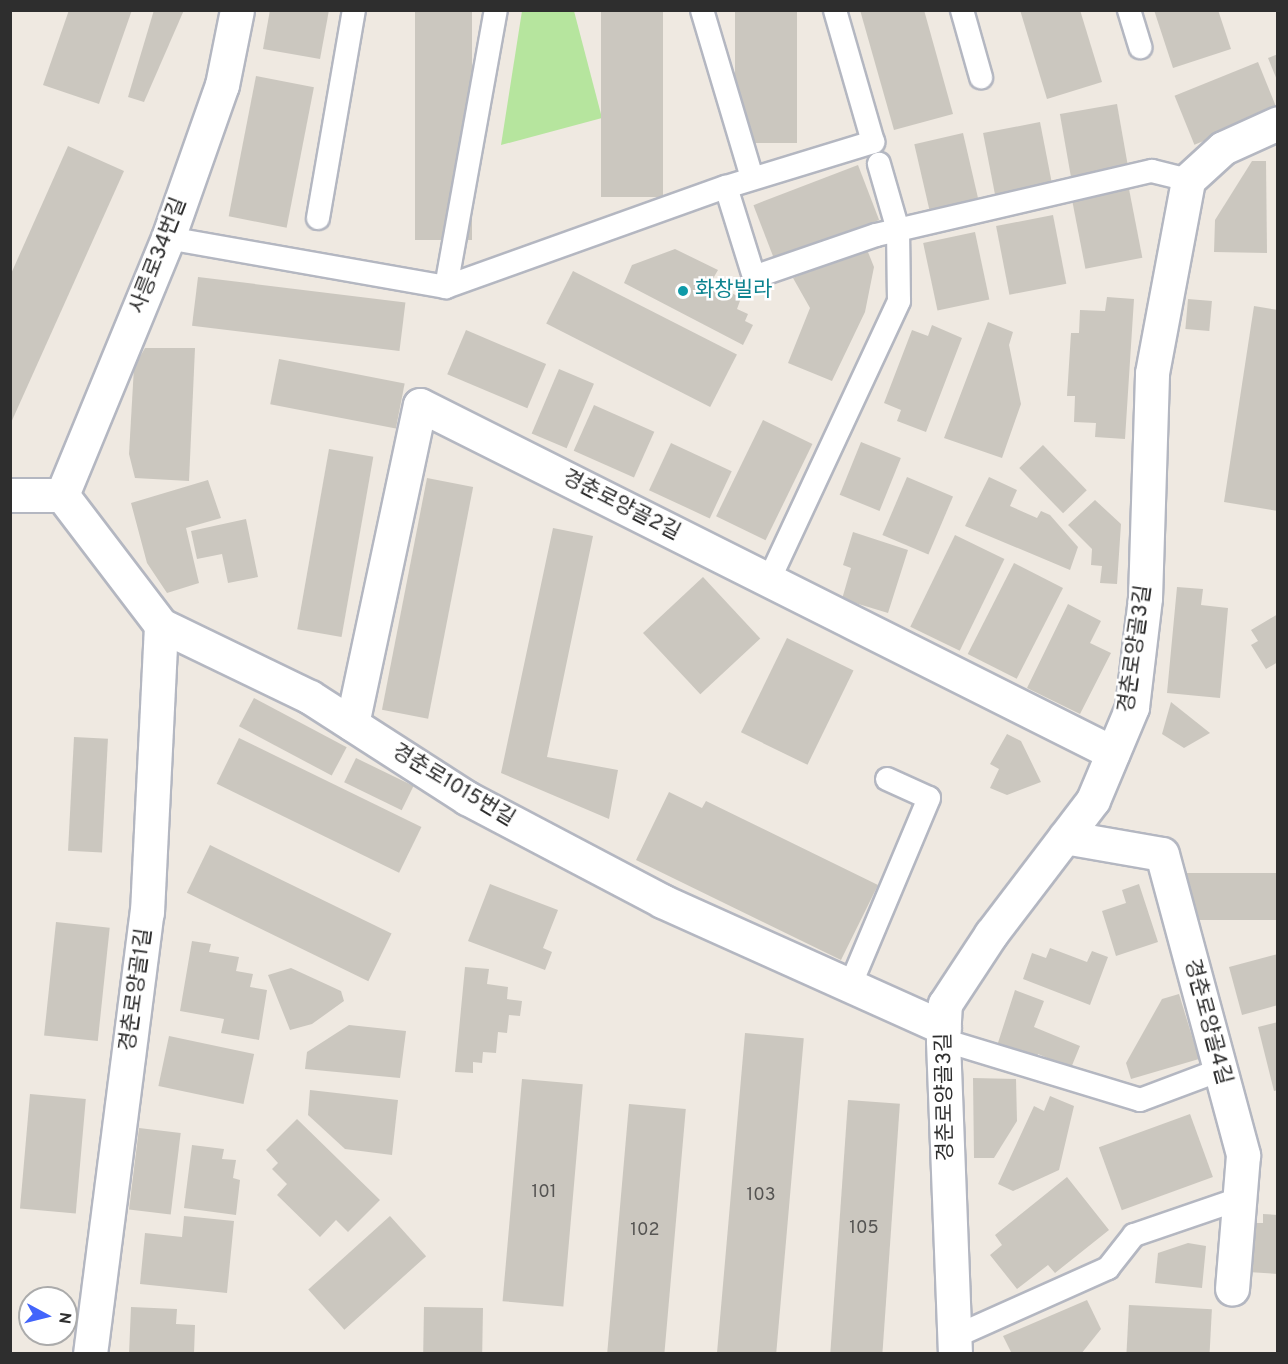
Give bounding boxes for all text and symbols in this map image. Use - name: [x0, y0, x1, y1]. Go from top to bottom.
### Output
- street label: 사릉로34번길: [125, 194, 193, 318]
- place label: 화창빌라: [695, 278, 772, 304]
- marker: 화창빌라: [676, 284, 690, 298]
- street label: 경춘로양골2길: [558, 466, 684, 546]
- street label: 경춘로양골3길: [1115, 584, 1157, 714]
- street label: 경춘로1015번길: [387, 739, 519, 833]
- street label: 경춘로양골1길: [116, 927, 158, 1053]
- street label: 경춘로양골4길: [1178, 956, 1236, 1088]
- street label: 경춘로양골3길: [932, 1033, 960, 1161]
- house number: 101: [532, 1182, 556, 1204]
- house number: 103: [746, 1185, 776, 1207]
- house number: 105: [849, 1218, 879, 1240]
- house number: 102: [630, 1220, 660, 1242]
- north arrow: [18, 1286, 78, 1346]
- text: N: [53, 1311, 75, 1325]

